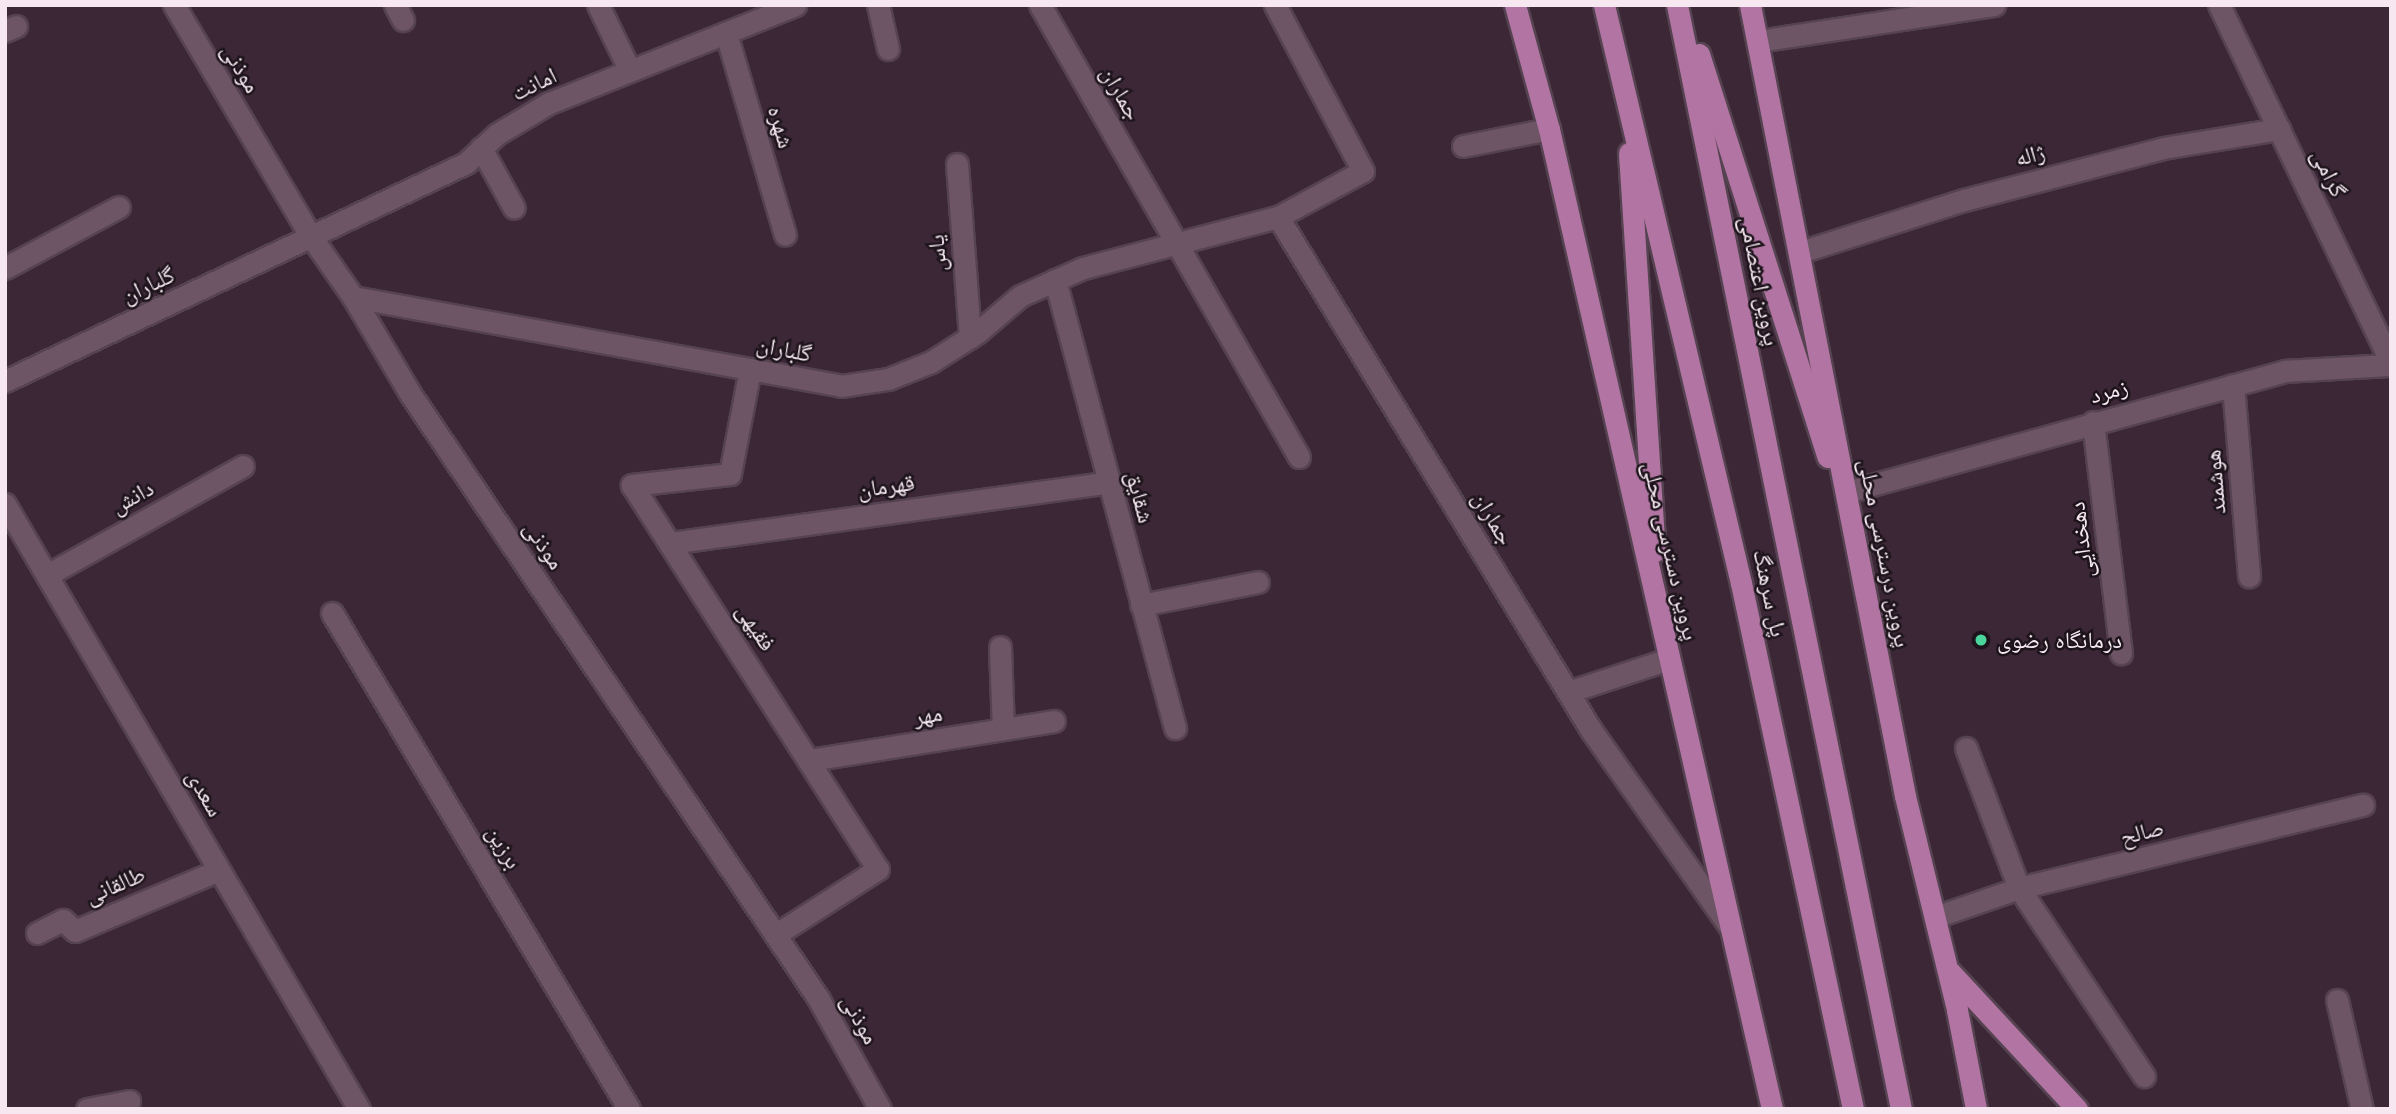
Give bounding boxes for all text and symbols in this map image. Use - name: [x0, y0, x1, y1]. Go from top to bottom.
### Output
- street label: موذنی: [216, 38, 266, 98]
- street label: امانت: [507, 61, 561, 107]
- street label: جماران: [1095, 61, 1147, 125]
- street label: شهره: [762, 103, 800, 151]
- street label: ژاله: [2012, 138, 2048, 172]
- street label: گرامی: [2306, 144, 2352, 202]
- street label: پروین اعتصامی: [1734, 214, 1786, 348]
- street label: یاس: [922, 234, 952, 272]
- street label: گلباران: [117, 261, 179, 309]
- street label: گلباران: [754, 330, 814, 368]
- street label: زمرد: [2087, 373, 2131, 409]
- street label: هوشمند: [2198, 449, 2232, 515]
- street label: پروین درسترسی محلی: [1853, 456, 1917, 650]
- street label: پروین دسترسی محلی: [1637, 459, 1705, 643]
- street label: قهرمان: [856, 468, 916, 504]
- street label: شقایق: [1120, 468, 1160, 526]
- street label: دانش: [106, 474, 158, 520]
- street label: جماران: [1466, 486, 1520, 550]
- street label: دهخدایی: [2063, 500, 2099, 580]
- street label: موذنی: [518, 515, 570, 575]
- street label: پل سرهنگ: [1747, 547, 1793, 639]
- street label: فقیهی: [730, 598, 782, 656]
- place label: درمانگاه رضوی: [1997, 626, 2122, 654]
- marker: درمانگاه رضوی: [1971, 630, 1991, 650]
- street label: مهر: [912, 699, 944, 731]
- street label: سعدی: [181, 765, 229, 821]
- street label: صالح: [2117, 813, 2167, 851]
- street label: برزین: [480, 820, 528, 874]
- street label: طالقانی: [81, 860, 149, 910]
- street label: موذنی: [835, 989, 885, 1049]

